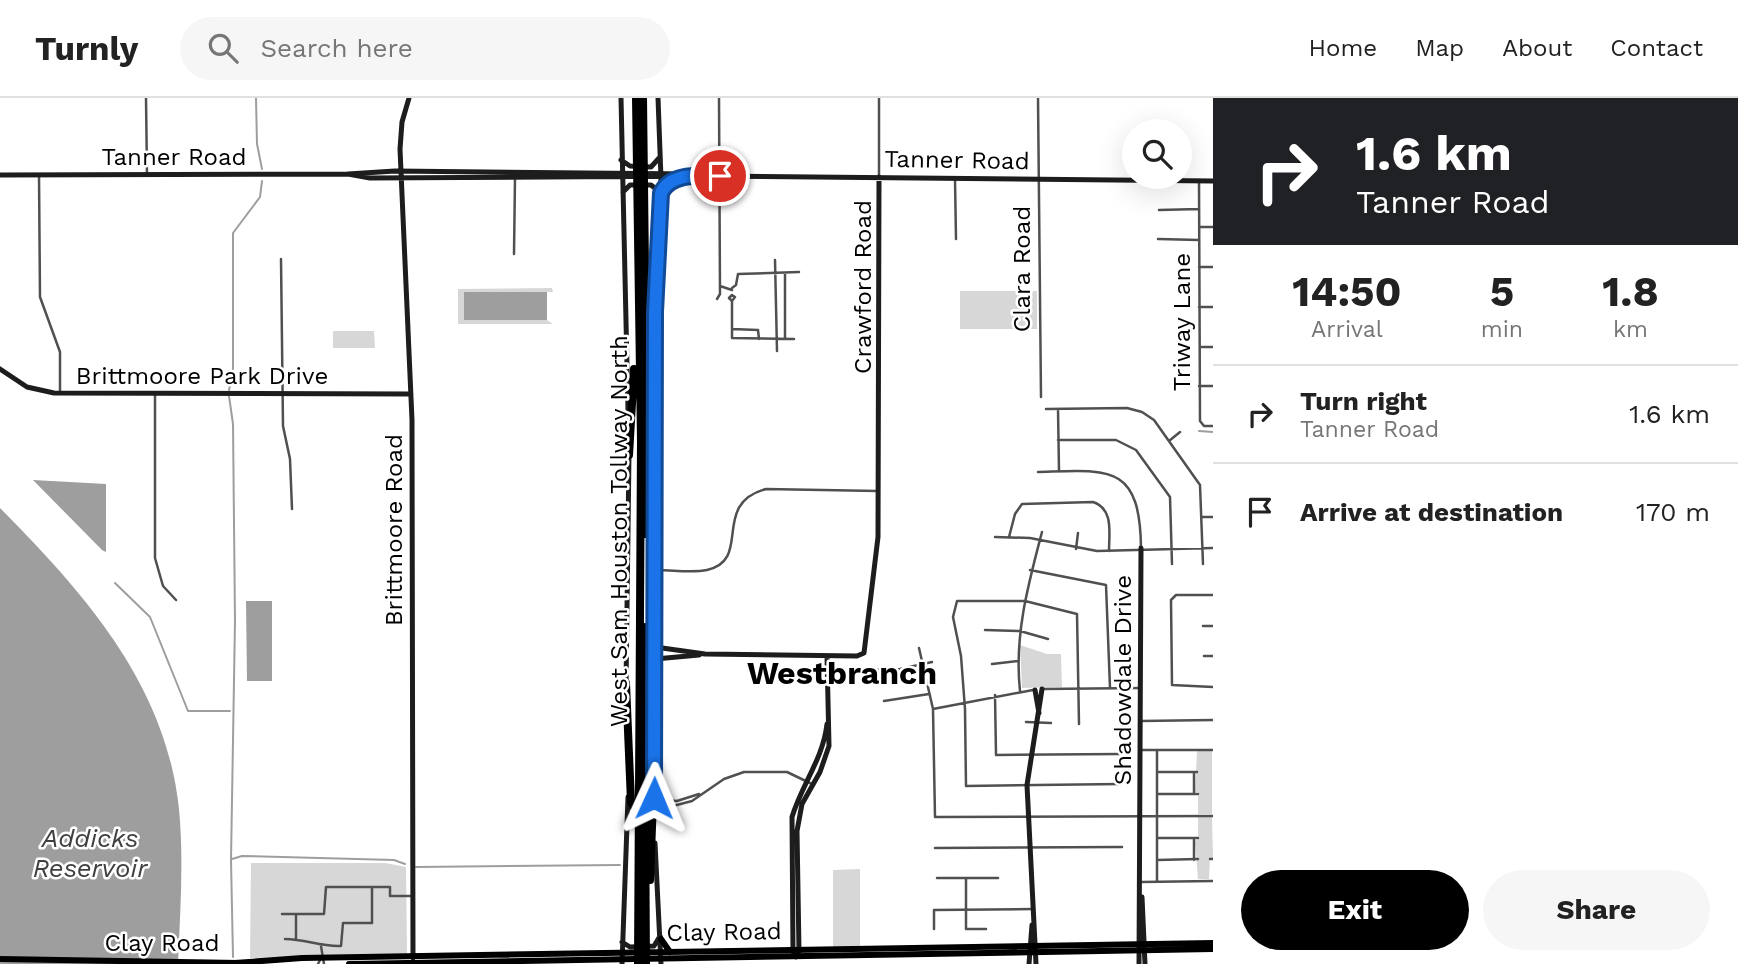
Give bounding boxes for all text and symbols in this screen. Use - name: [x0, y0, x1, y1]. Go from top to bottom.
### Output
- search box: [180, 17, 670, 80]
- text: Turnly: [35, 29, 138, 68]
- icon: search: [204, 29, 242, 67]
- text: Search here: [260, 33, 413, 63]
- text: Home: [1309, 34, 1377, 62]
- text: Map: [1415, 34, 1464, 62]
- text: About: [1502, 34, 1572, 62]
- text: Contact: [1610, 34, 1703, 62]
- map controls: [1122, 119, 1192, 189]
- button: search: [1122, 119, 1192, 189]
- text: 1.6 km: [1356, 124, 1512, 182]
- icon: right: [1241, 126, 1332, 217]
- street label: Tanner Road: [101, 143, 247, 171]
- street label: Tanner Road: [884, 145, 1030, 175]
- pin: [690, 146, 750, 206]
- icon: arrive: [701, 157, 739, 195]
- text: Tanner Road: [1356, 183, 1550, 221]
- street label: Crawford Road: [849, 200, 877, 374]
- street label: Clara Road: [1008, 206, 1036, 332]
- street label: Triway Lane: [1168, 253, 1196, 391]
- text: 14:50: [1292, 267, 1402, 316]
- text: 5: [1490, 267, 1514, 316]
- text: 1.8: [1602, 267, 1659, 316]
- text: Arrival: [1311, 316, 1383, 343]
- text: min: [1481, 316, 1523, 343]
- text: km: [1613, 316, 1648, 343]
- street label: West Sam Houston Tollway North: [605, 335, 633, 727]
- street label: Brittmoore Park Drive: [76, 362, 328, 390]
- text: Turn right: [1300, 386, 1427, 416]
- icon: right: [1241, 395, 1279, 433]
- text: 1.6 km: [1629, 399, 1710, 429]
- text: Tanner Road: [1300, 416, 1439, 443]
- street label: Brittmoore Road: [380, 434, 408, 626]
- icon: arrive: [1241, 493, 1279, 531]
- text: Arrive at destination: [1300, 497, 1563, 527]
- text: 170 m: [1636, 497, 1710, 527]
- street label: Shadowdale Drive: [1109, 575, 1137, 785]
- district label: Westbranch: [747, 654, 937, 692]
- position arrow: [617, 761, 691, 835]
- water label: Addicks Reservoir: [33, 823, 148, 883]
- button: Exit: [1241, 870, 1469, 950]
- button: Share: [1483, 870, 1710, 950]
- street label: Clay Road: [666, 917, 782, 947]
- street label: Clay Road: [104, 929, 220, 957]

